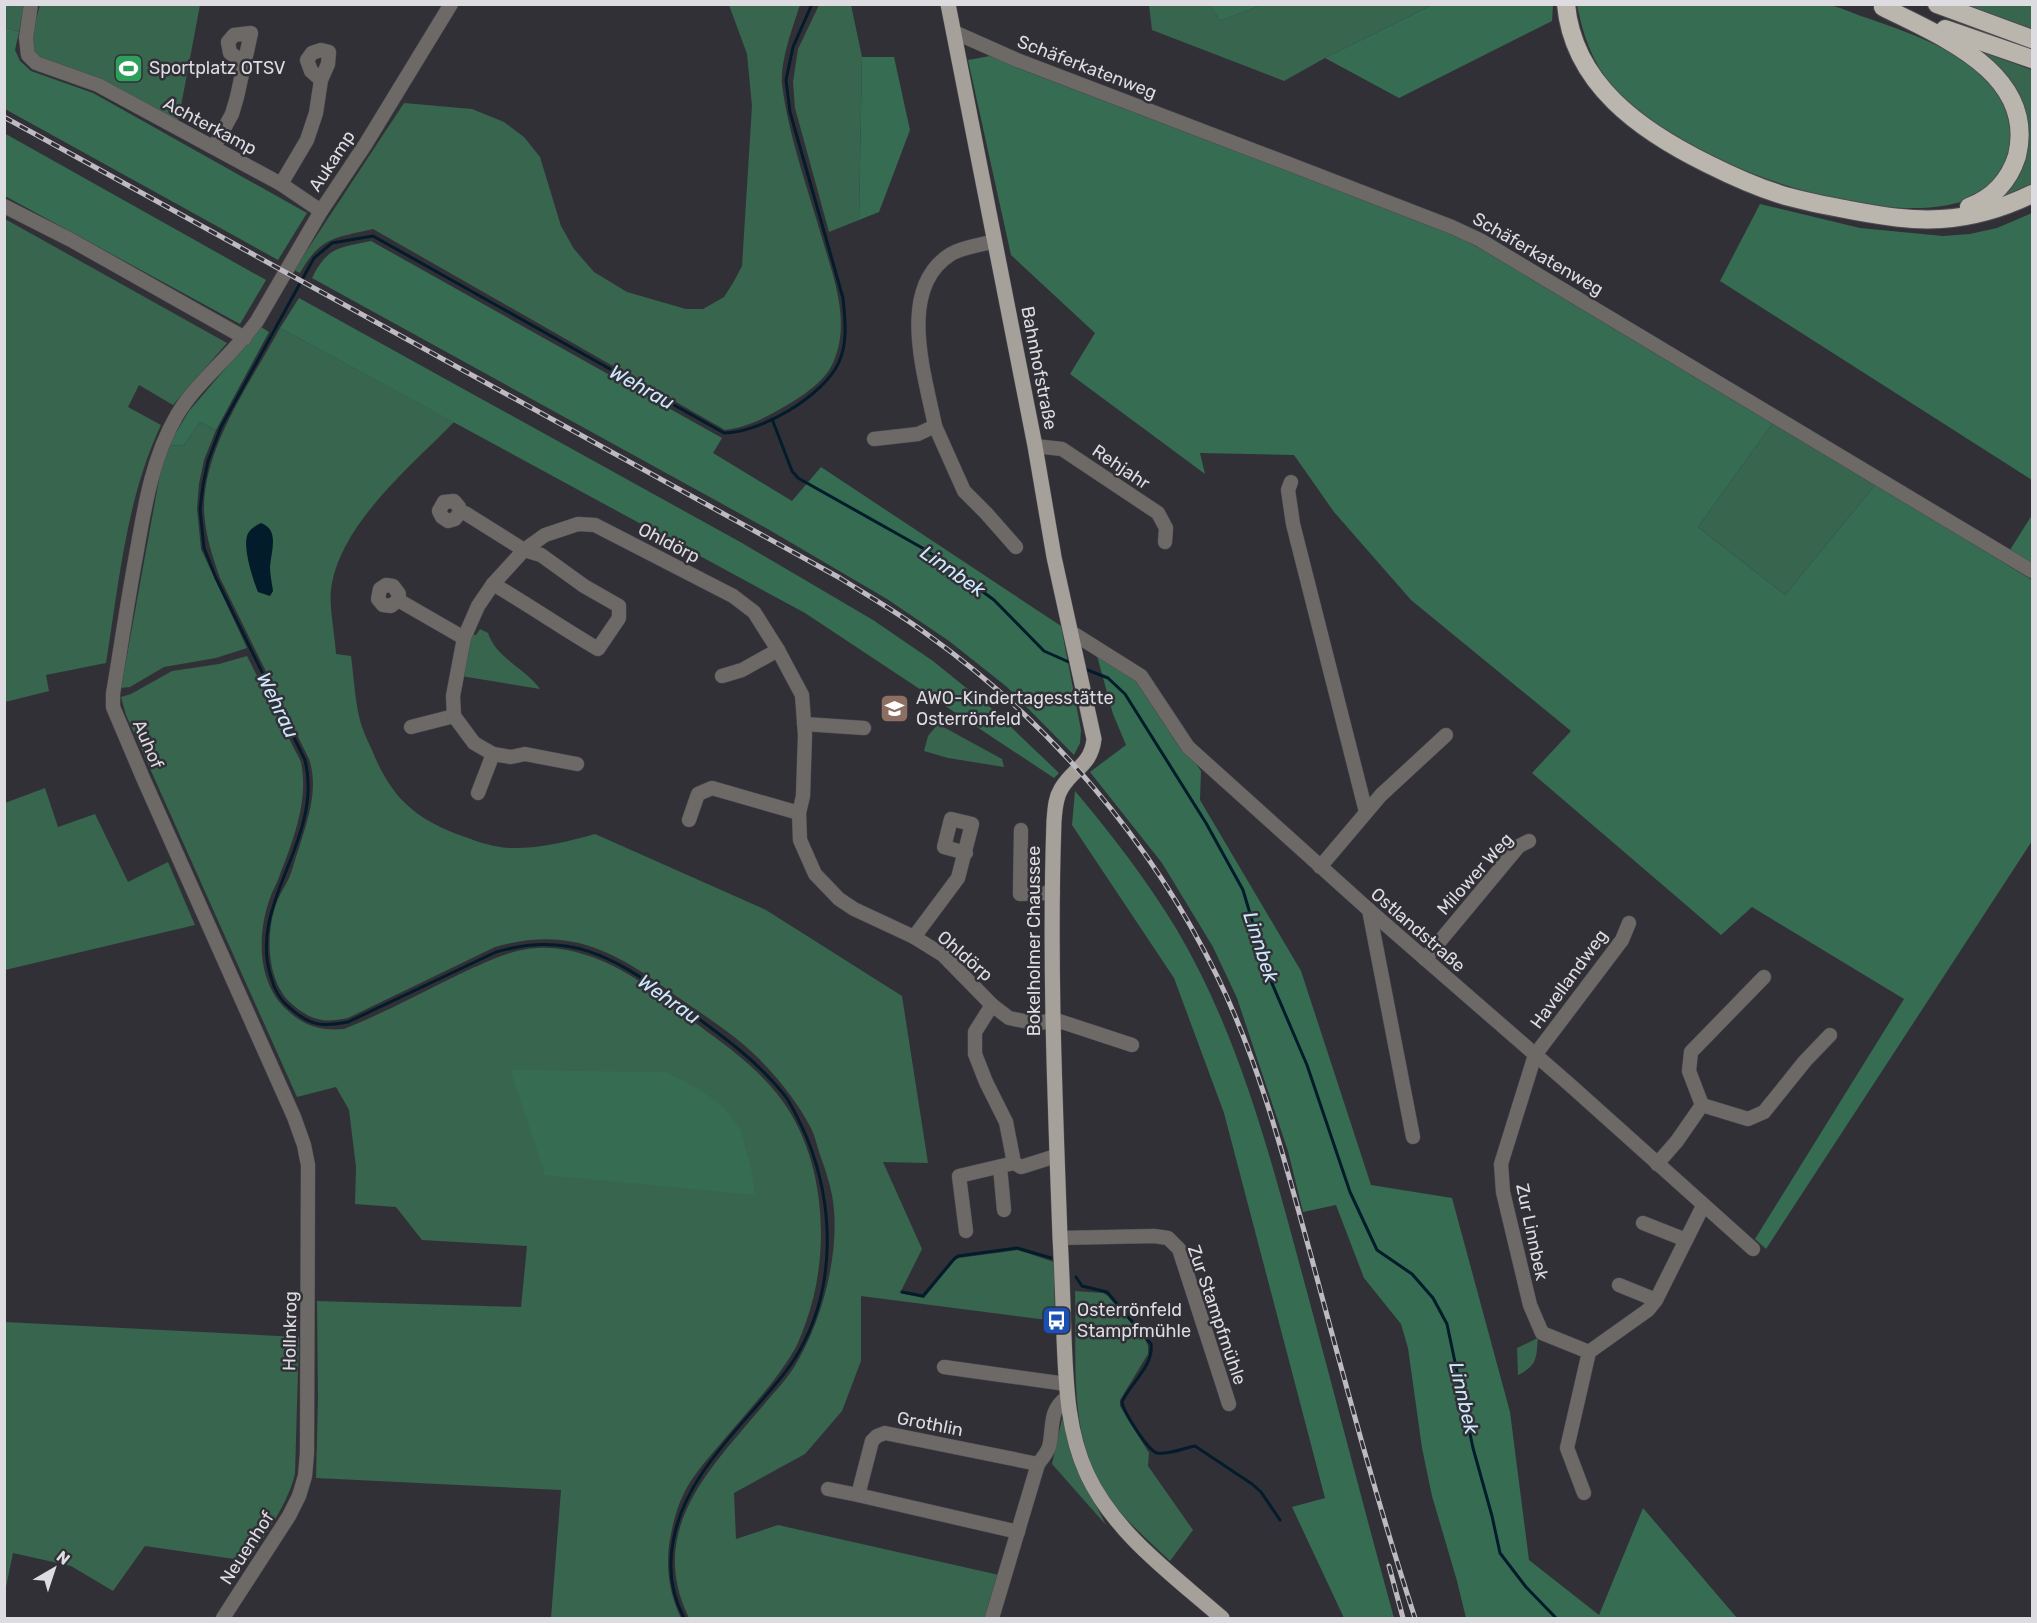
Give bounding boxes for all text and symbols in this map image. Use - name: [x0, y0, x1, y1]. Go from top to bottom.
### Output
- street label: Schäferkatenweg: [1014, 30, 1160, 104]
- sports icon: Sportplatz OTSV: [112, 52, 144, 84]
- place label: Sportplatz OTSV: [149, 57, 286, 79]
- street label: Achterkamp: [160, 92, 260, 160]
- street label: Aukamp: [304, 126, 360, 196]
- street label: Schäferkatenweg: [1469, 208, 1607, 300]
- street label: Bahnhofstraße: [1016, 304, 1062, 432]
- water label: Wehrau: [605, 359, 679, 415]
- street label: Rehjahr: [1088, 440, 1154, 494]
- street label: Ohldörp: [635, 518, 703, 568]
- water label: Linnbek: [916, 540, 991, 602]
- water label: Wehrau: [252, 668, 304, 742]
- place label: AWO-Kindertagesstätte Osterrönfeld: [916, 687, 1114, 730]
- school or university icon: AWO-Kindertagesstätte Osterrönfeld: [879, 692, 911, 724]
- street label: Auhof: [128, 716, 168, 772]
- street label: Milower Weg: [1432, 828, 1518, 920]
- street label: Bokelholmer Chaussee: [1023, 846, 1045, 1036]
- street label: Ostlandstraße: [1366, 883, 1470, 977]
- water label: Linnbek: [1238, 908, 1284, 986]
- street label: Havellandweg: [1526, 925, 1612, 1033]
- street label: Ohldörp: [933, 926, 997, 986]
- water label: Wehrau: [633, 969, 705, 1029]
- street label: Zur Linnbek: [1511, 1182, 1553, 1283]
- street label: Zur Stampfmühle: [1183, 1242, 1251, 1388]
- street label: Hollnkrog: [278, 1291, 302, 1371]
- place label: Osterrönfeld Stampfmühle: [1077, 1299, 1191, 1342]
- bus stop icon: Osterrönfeld Stampfmühle: [1040, 1304, 1072, 1336]
- water label: Linnbek: [1444, 1359, 1484, 1437]
- street label: Grothlin: [895, 1407, 965, 1441]
- street label: Neuenhof: [215, 1507, 279, 1589]
- north arrow: [24, 1539, 84, 1599]
- text: N: [53, 1547, 74, 1569]

